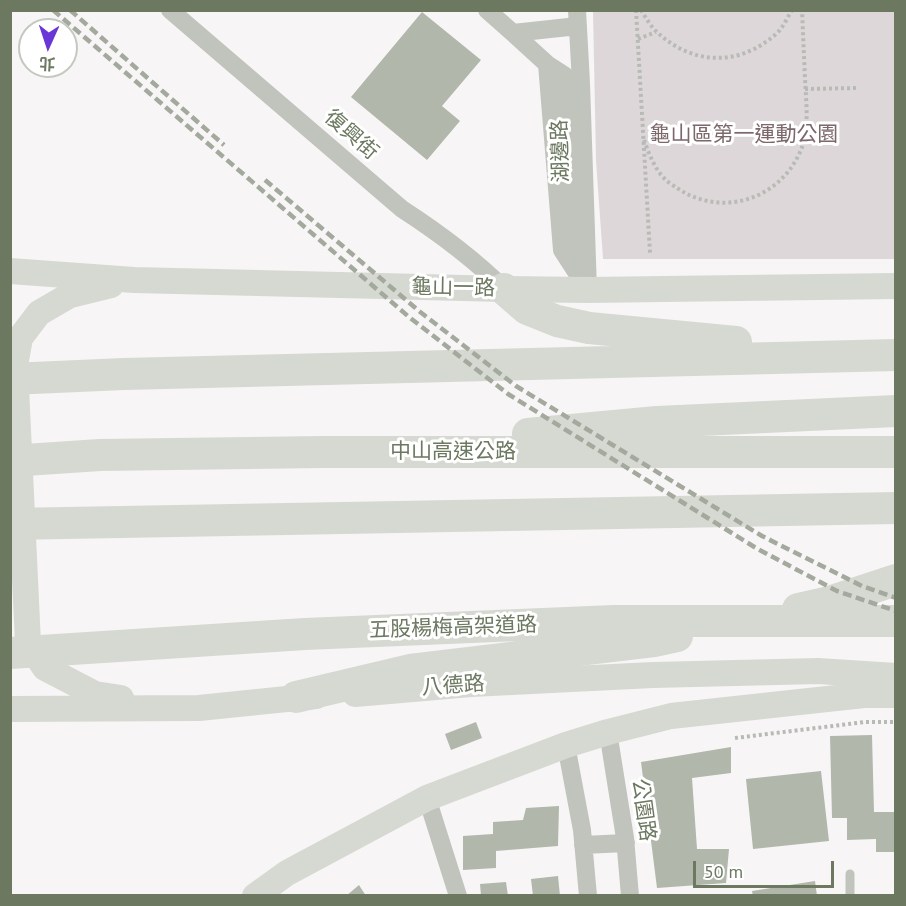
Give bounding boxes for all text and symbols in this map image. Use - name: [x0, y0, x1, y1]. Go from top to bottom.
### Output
- north arrow: [18, 18, 78, 78]
- text: 北: [39, 54, 56, 74]
- street label: 復興街: [319, 105, 383, 165]
- street label: 湖邊路: [547, 119, 575, 183]
- park label: 龜山區第一運動公園: [650, 122, 838, 148]
- street label: 龜山一路: [411, 275, 495, 301]
- street label: 中山高速公路: [390, 439, 516, 465]
- street label: 五股楊梅高架道路: [369, 612, 537, 644]
- street label: 八德路: [421, 671, 485, 701]
- street label: 公園路: [626, 777, 660, 843]
- scale bar: [696, 849, 837, 887]
- text: 50 m: [704, 860, 743, 883]

